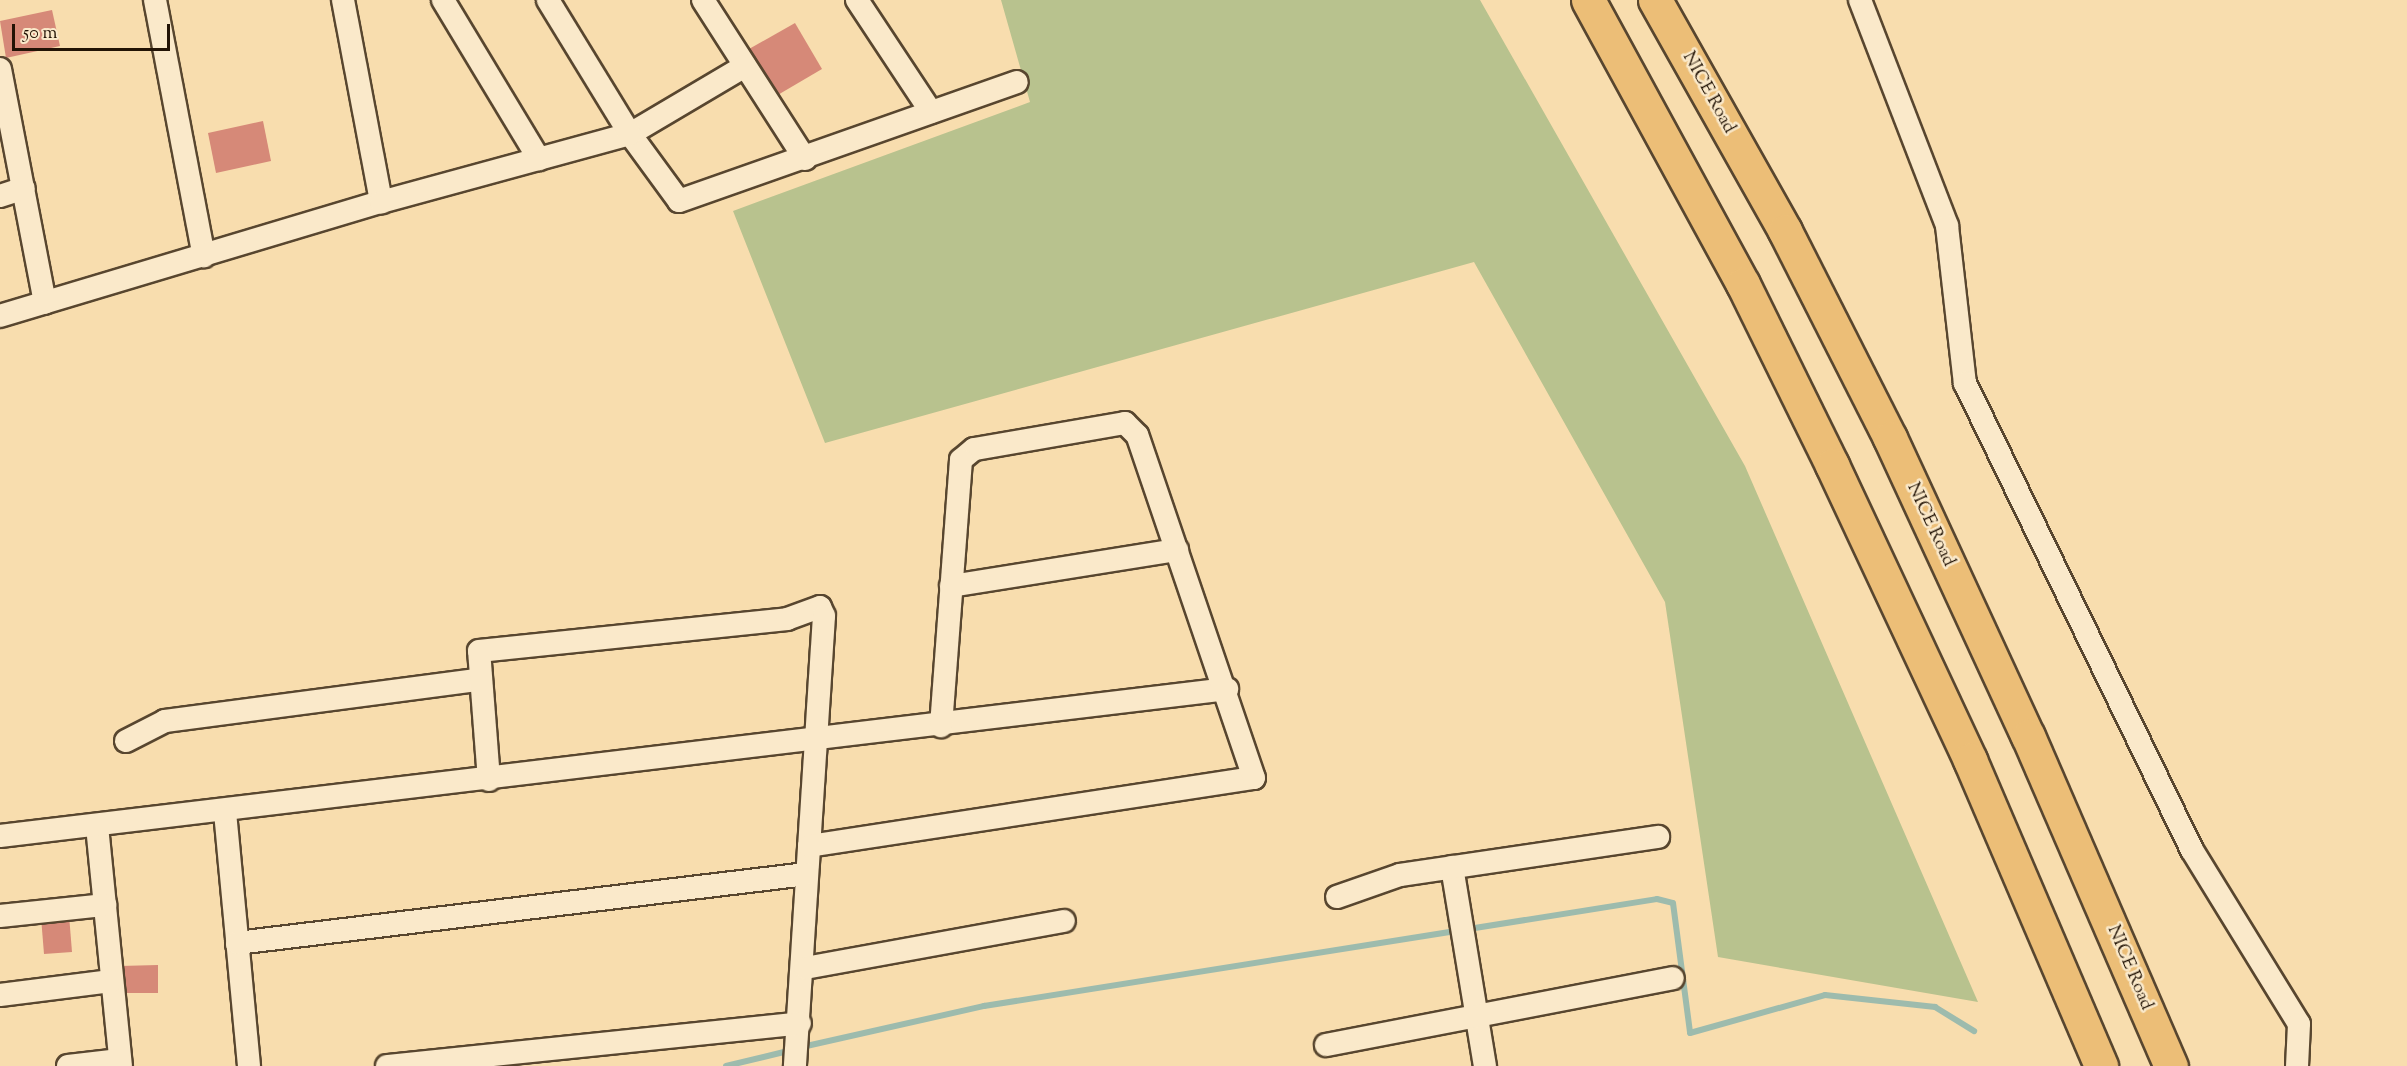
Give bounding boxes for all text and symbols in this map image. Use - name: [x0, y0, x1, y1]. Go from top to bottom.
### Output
- scale bar: [15, 12, 172, 50]
- text: 50 m: [23, 21, 57, 47]
- street label: NICE Road: [1677, 48, 1739, 138]
- street label: NICE Road: [1901, 480, 1959, 570]
- street label: NICE Road: [2101, 922, 2157, 1014]

